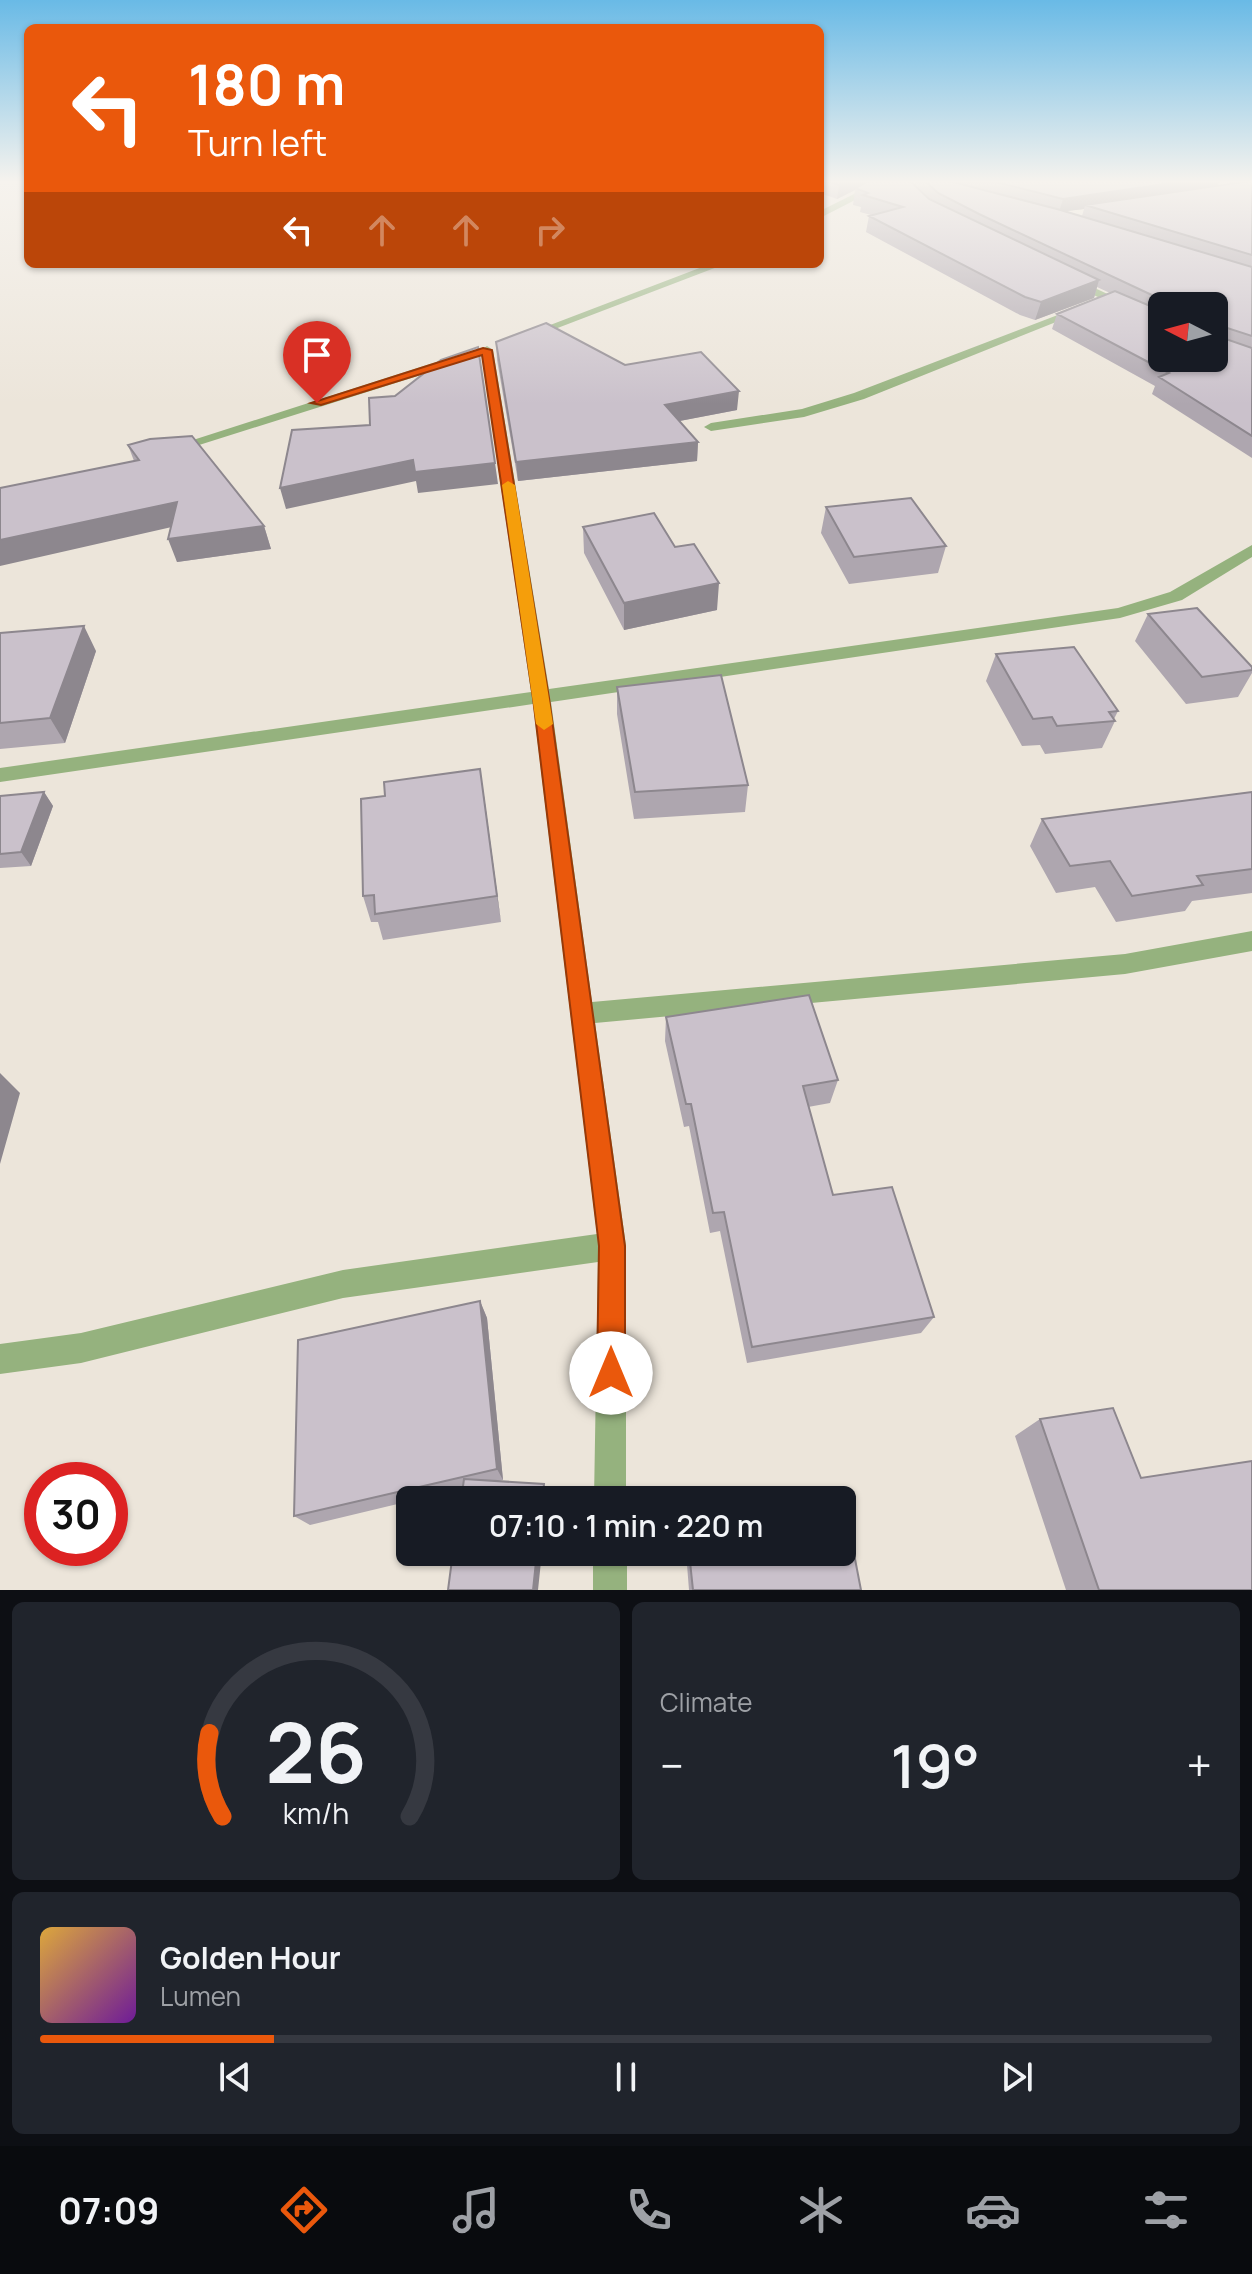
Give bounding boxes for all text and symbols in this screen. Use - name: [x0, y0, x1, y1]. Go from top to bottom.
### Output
- text: 180 m: [188, 45, 345, 122]
- icon: left: [56, 56, 160, 160]
- text: Turn left: [188, 118, 327, 167]
- icon: left: [276, 208, 320, 252]
- icon: ahead: [360, 208, 404, 252]
- icon: ahead: [444, 208, 488, 252]
- icon: right: [528, 208, 572, 252]
- north arrow: [1148, 292, 1228, 372]
- map controls: [1148, 292, 1228, 372]
- pin: [283, 321, 351, 403]
- icon: arrive: [295, 333, 339, 377]
- position arrow: [569, 1331, 653, 1415]
- speed limit sign: 30: [24, 1462, 128, 1566]
- text: 07:10 · 1 min · 220 m: [489, 1505, 763, 1546]
- text: Climate: [660, 1684, 752, 1720]
- text: 26: [265, 1694, 367, 1808]
- text: 19°: [890, 1724, 980, 1806]
- text: −: [660, 1735, 684, 1795]
- text: +: [1187, 1735, 1212, 1795]
- text: km/h: [283, 1794, 349, 1833]
- text: Golden Hour: [160, 1937, 341, 1978]
- text: Lumen: [160, 1978, 241, 2014]
- icon: previous: [213, 2055, 257, 2099]
- icon: pause: [604, 2055, 648, 2099]
- icon: next: [995, 2055, 1039, 2099]
- icon: directions: [276, 2182, 332, 2238]
- icon: music: [448, 2182, 504, 2238]
- icon: phone: [621, 2182, 677, 2238]
- icon: climate: [793, 2182, 849, 2238]
- icon: car: [965, 2182, 1021, 2238]
- icon: filters: [1138, 2182, 1194, 2238]
- text: 07:09: [58, 2186, 159, 2235]

